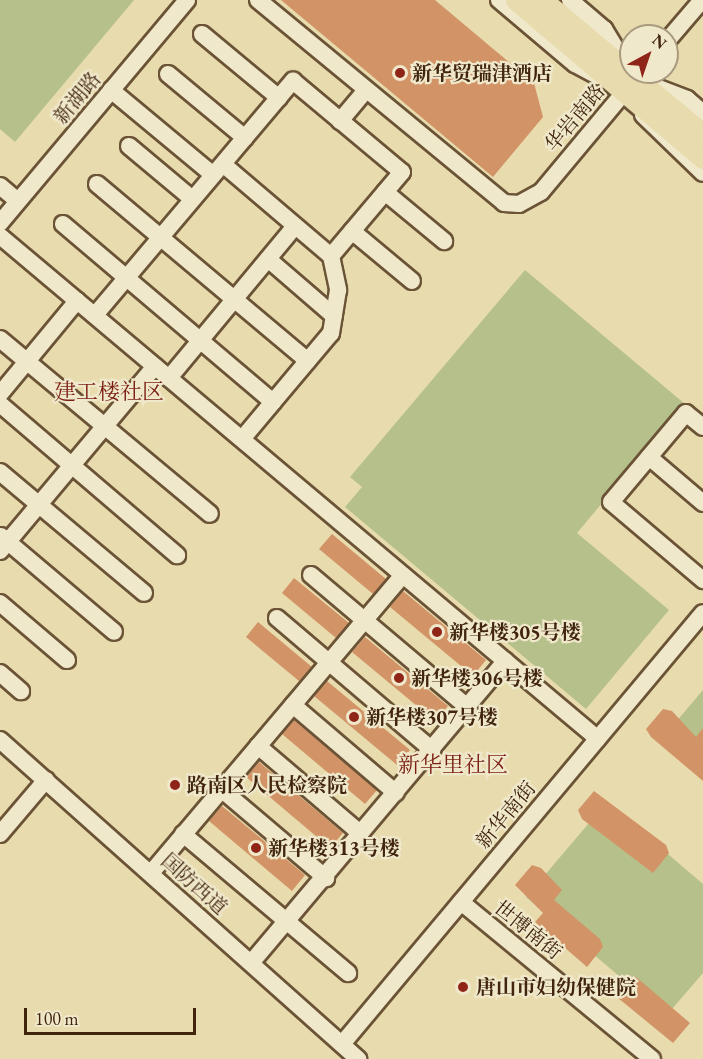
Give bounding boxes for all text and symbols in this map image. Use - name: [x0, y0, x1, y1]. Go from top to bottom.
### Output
- north arrow: [619, 24, 679, 84]
- text: N: [648, 29, 671, 54]
- place label: 新华贸瑞津酒店: [412, 61, 552, 85]
- marker: 新华贸瑞津酒店: [393, 66, 407, 80]
- street label: 新湖路: [49, 67, 105, 129]
- street label: 华岩南路: [540, 80, 610, 156]
- district label: 建工楼社区: [54, 379, 164, 405]
- place label: 新华楼305号楼: [449, 620, 581, 644]
- marker: 新华楼305号楼: [430, 625, 444, 639]
- place label: 新华楼306号楼: [411, 666, 543, 690]
- marker: 新华楼306号楼: [392, 671, 406, 685]
- place label: 新华楼307号楼: [366, 705, 498, 729]
- marker: 新华楼307号楼: [347, 710, 361, 724]
- district label: 新华里社区: [398, 752, 508, 778]
- place label: 路南区人民检察院: [187, 773, 347, 797]
- street label: 新华南街: [471, 777, 541, 853]
- marker: 路南区人民检察院: [168, 778, 182, 792]
- place label: 新华楼313号楼: [268, 836, 400, 860]
- marker: 新华楼313号楼: [249, 841, 263, 855]
- street label: 国防西道: [156, 848, 232, 920]
- street label: 世博南街: [489, 896, 567, 964]
- place label: 唐山市妇幼保健院: [476, 975, 636, 999]
- marker: 唐山市妇幼保健院: [454, 978, 472, 996]
- scale bar: [27, 996, 200, 1034]
- text: 100 m: [35, 1007, 79, 1030]

